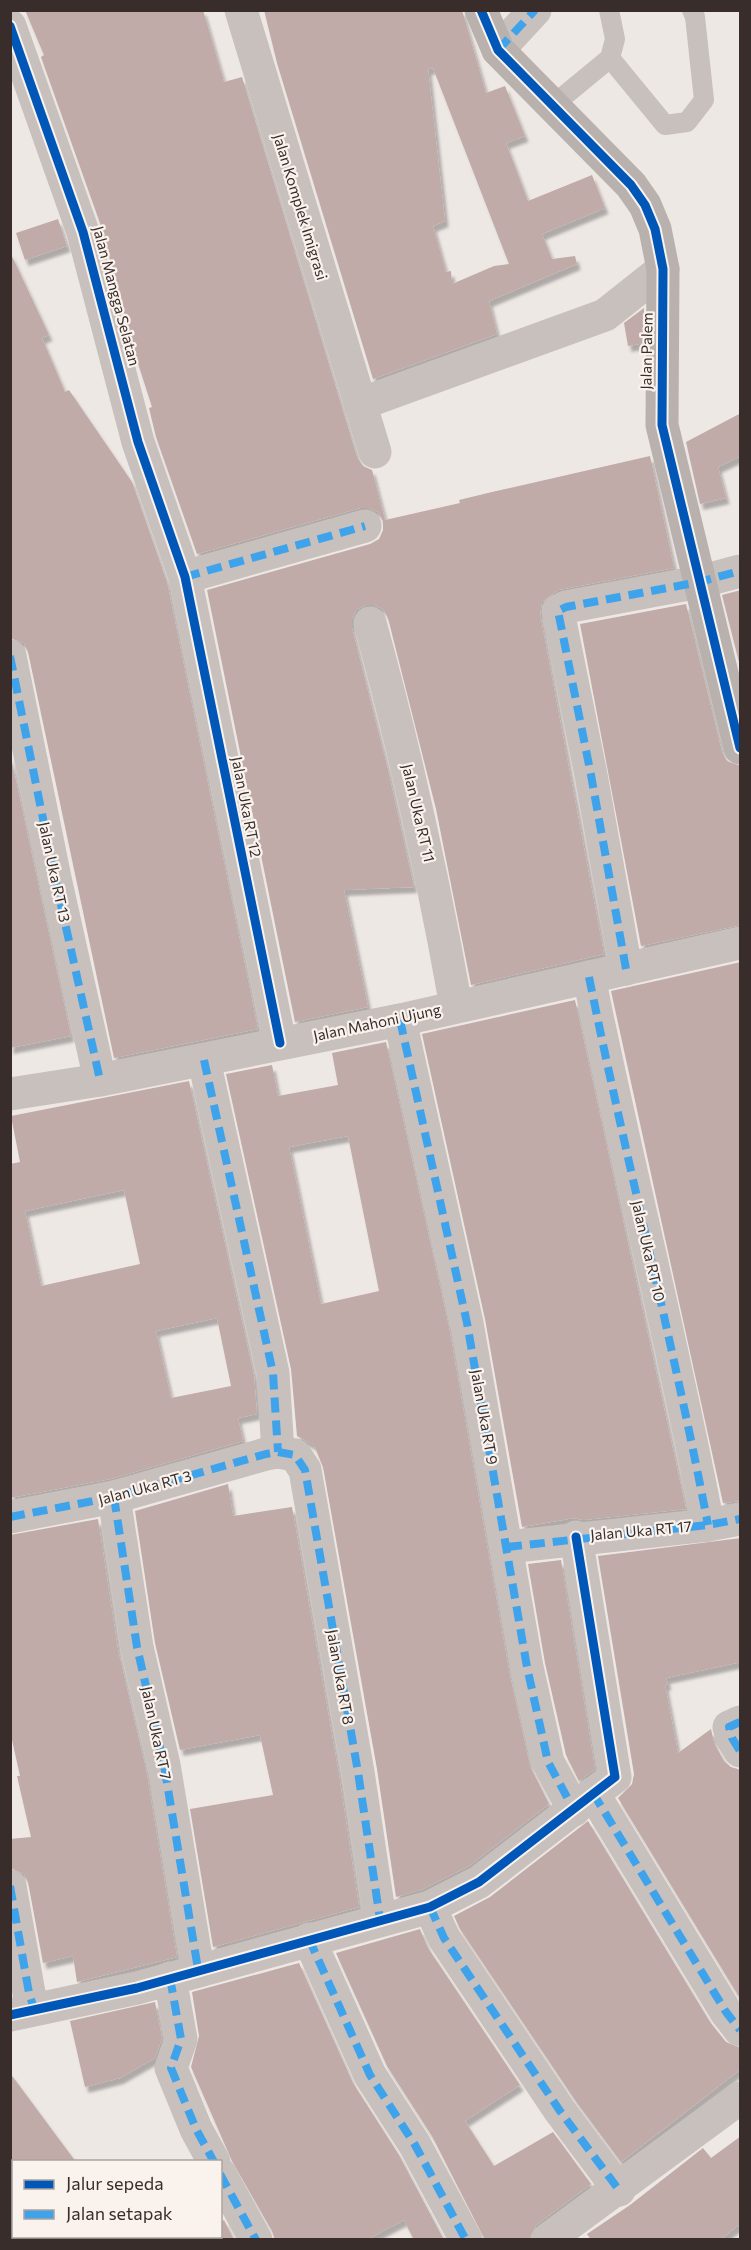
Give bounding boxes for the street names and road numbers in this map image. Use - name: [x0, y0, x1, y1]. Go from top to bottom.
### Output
- street label: Jalan Komplek Imigrasi: [270, 131, 332, 282]
- street label: Jalan Mangga Selatan: [90, 224, 144, 368]
- street label: Jalan Palem: [636, 312, 656, 390]
- street label: Jalan Uka RT 12: [228, 755, 266, 859]
- street label: Jalan Uka RT 11: [399, 762, 439, 864]
- street label: Jalan Uka RT 13: [36, 820, 74, 924]
- street label: Jalan Mahoni Ujung: [311, 1000, 442, 1044]
- street label: Jalan Uka RT 10: [629, 1198, 669, 1303]
- street label: Jalan Uka RT 9: [468, 1368, 502, 1466]
- street label: Jalan Uka RT 3: [96, 1466, 193, 1508]
- street label: Jalan Uka RT 17: [589, 1517, 692, 1543]
- street label: Jalan Uka RT 8: [324, 1628, 358, 1726]
- street label: Jalan Uka RT 7: [138, 1684, 176, 1781]

